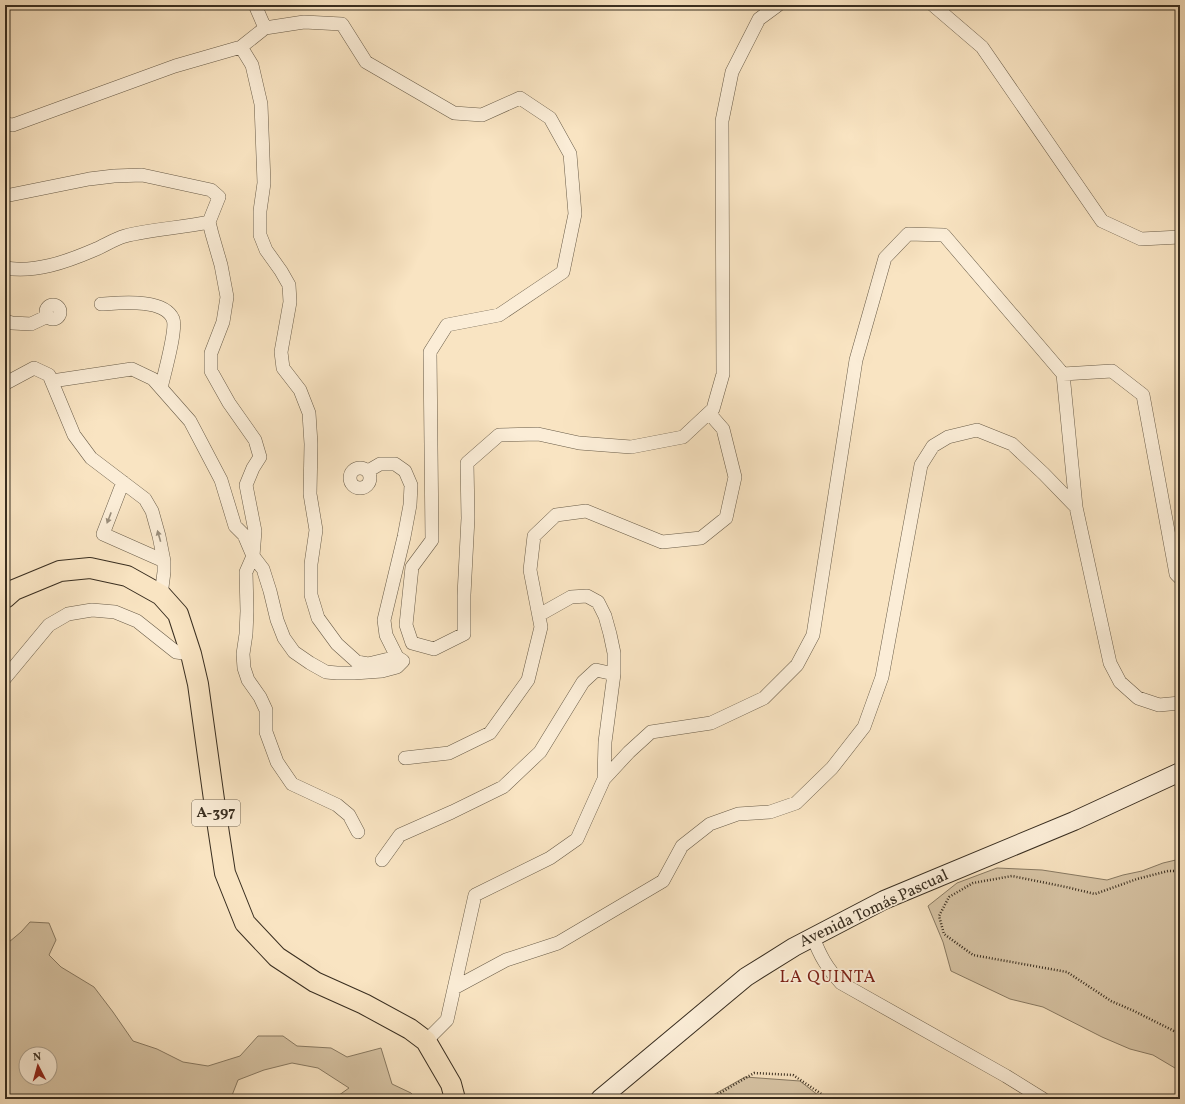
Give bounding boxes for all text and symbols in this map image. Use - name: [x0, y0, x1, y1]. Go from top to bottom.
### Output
- one-way arrow: [105, 513, 111, 525]
- one-way arrow: [156, 529, 162, 541]
- road number: A-397: [192, 800, 240, 826]
- street label: Avenida Tomás Pascual: [796, 865, 952, 953]
- district label: LA QUINTA: [779, 966, 877, 989]
- north arrow: [18, 1046, 58, 1086]
- text: N: [32, 1050, 42, 1065]

